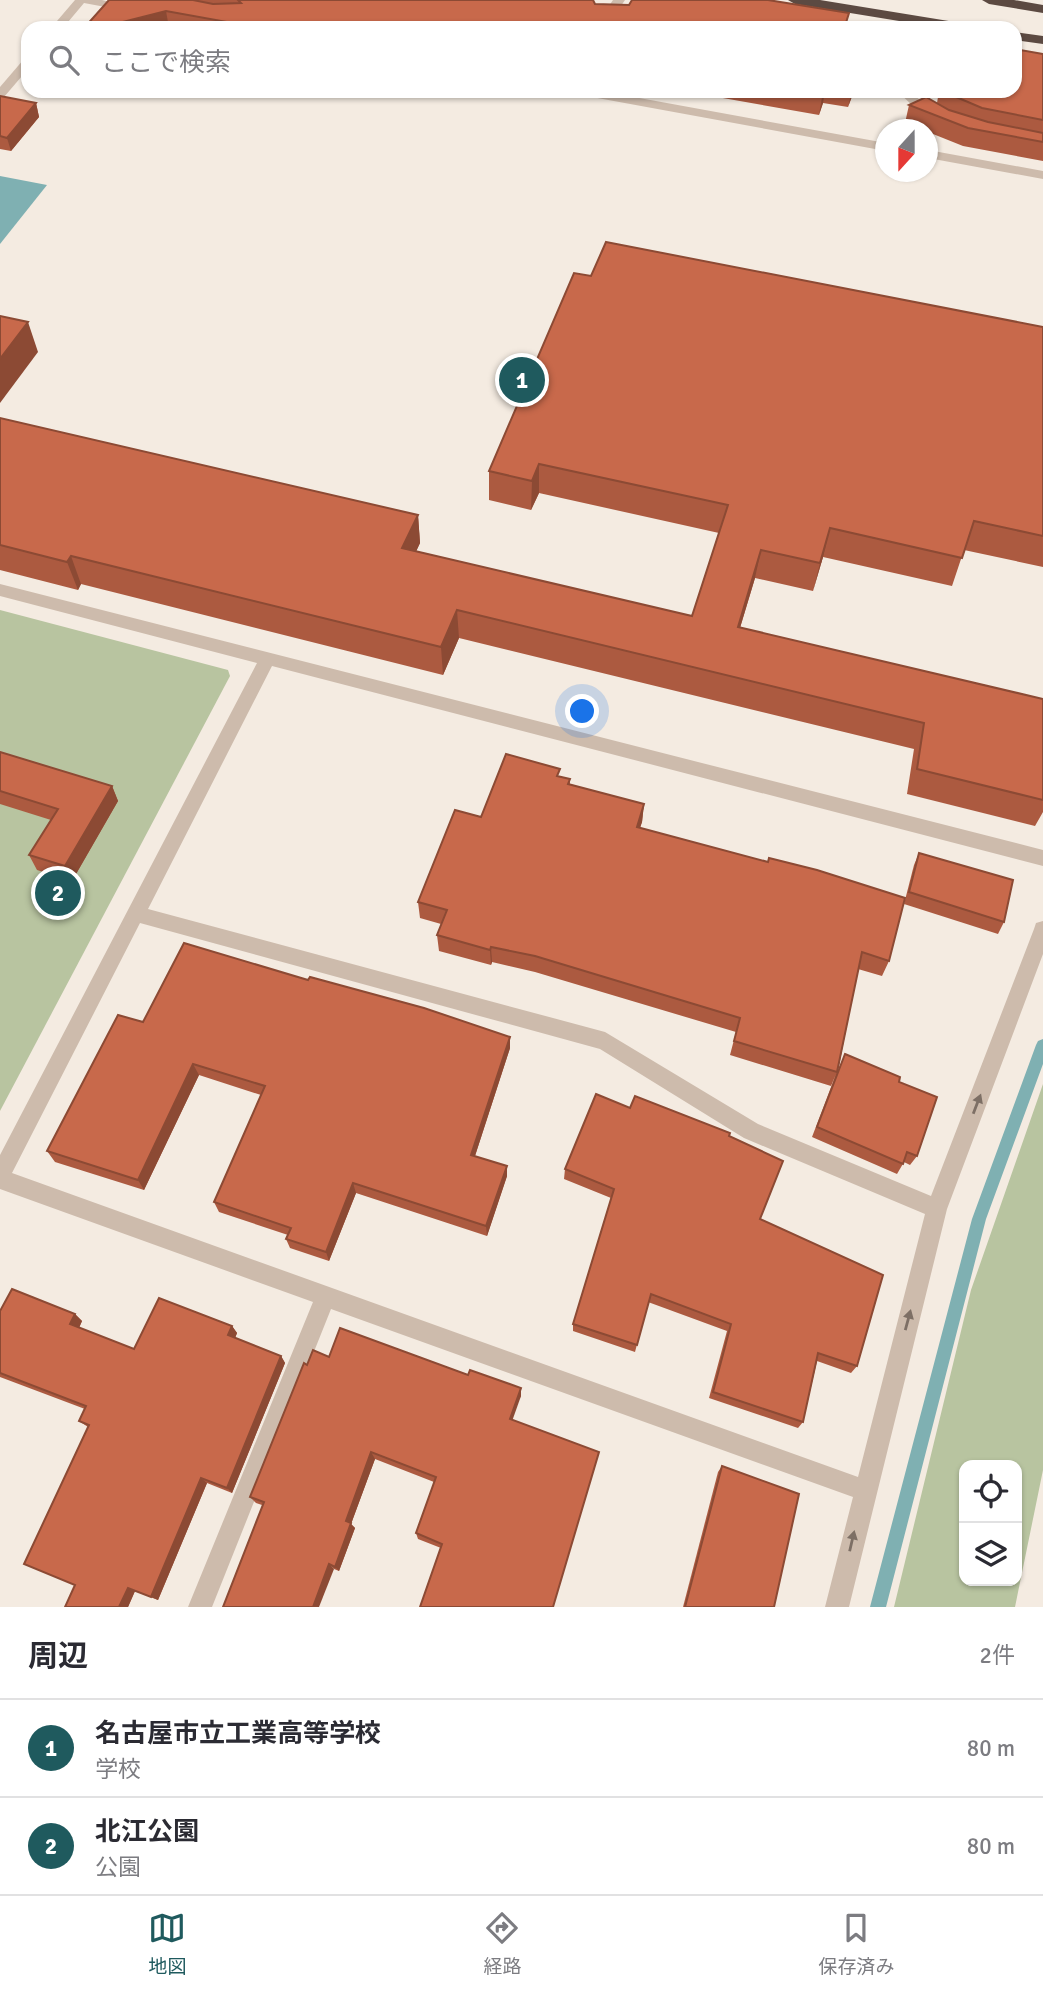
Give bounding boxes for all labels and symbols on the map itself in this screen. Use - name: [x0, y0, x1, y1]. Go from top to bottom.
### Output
- north arrow: [875, 119, 938, 182]
- pin: 1: [499, 354, 545, 406]
- your location: [565, 694, 599, 728]
- pin: 2: [35, 867, 81, 919]
- one-way arrow: [972, 1093, 983, 1114]
- one-way arrow: [904, 1309, 914, 1330]
- one-way arrow: [847, 1529, 858, 1551]

